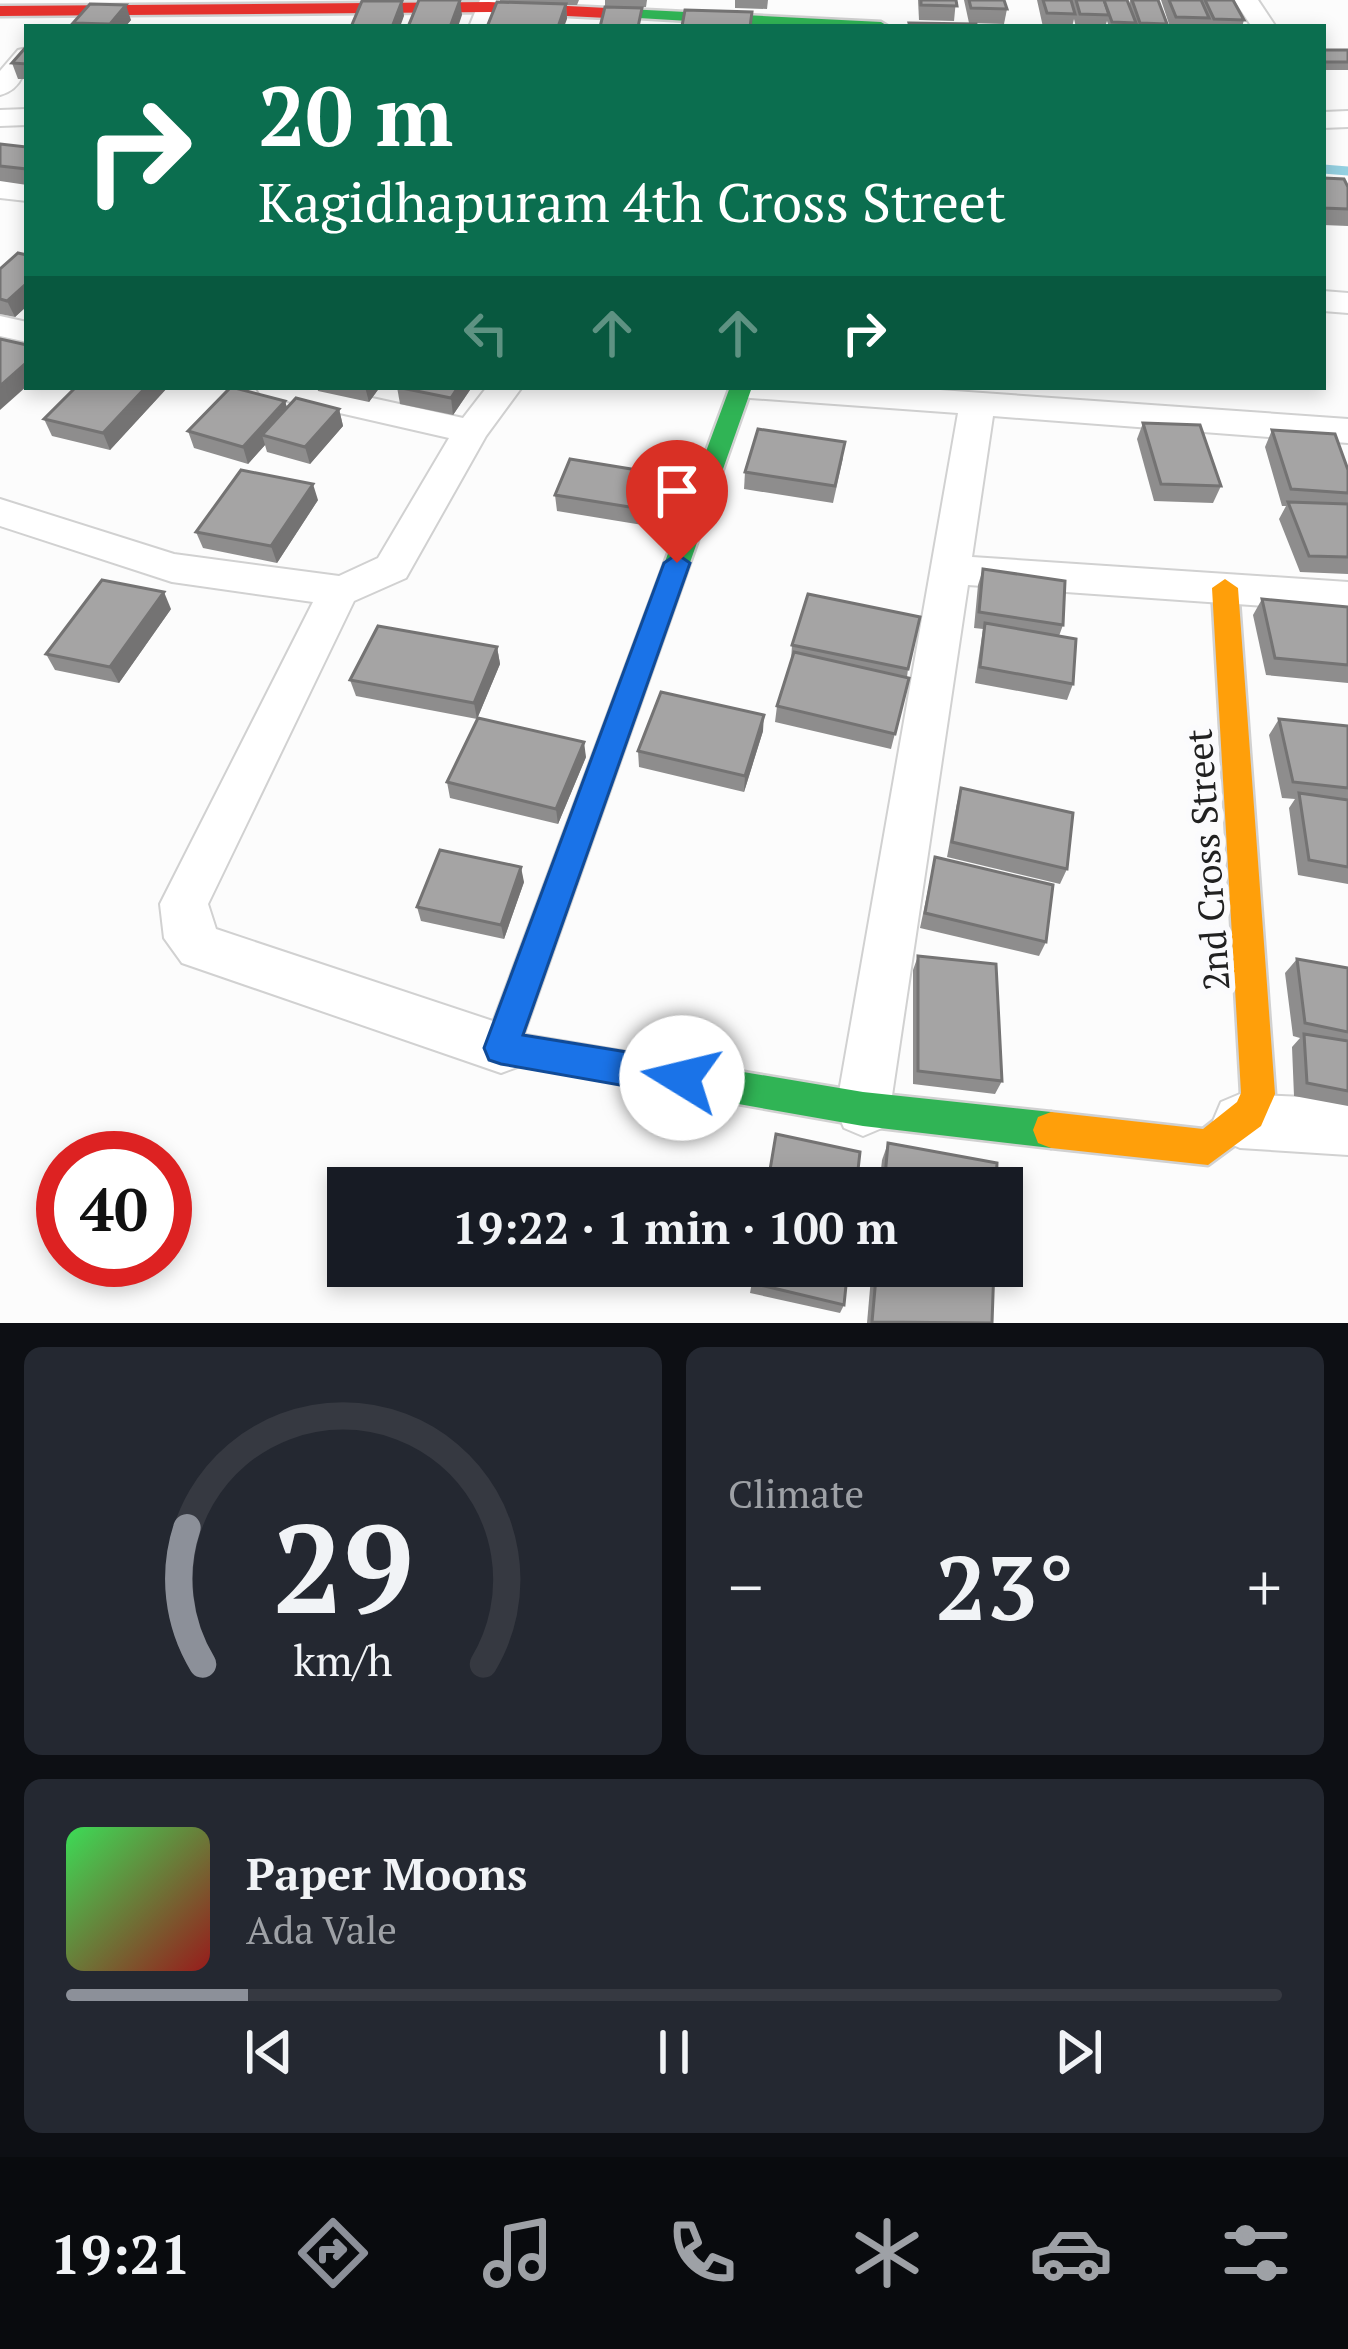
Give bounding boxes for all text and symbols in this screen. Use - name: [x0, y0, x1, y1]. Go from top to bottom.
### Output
- text: 20 m: [258, 59, 453, 170]
- icon: right: [60, 72, 216, 228]
- text: Kagidhapuram 4th Cross Street: [258, 166, 1006, 237]
- icon: left: [453, 300, 519, 366]
- icon: ahead: [579, 300, 645, 366]
- icon: ahead: [705, 300, 771, 366]
- icon: right: [831, 300, 897, 366]
- pin: [626, 440, 728, 563]
- icon: arrive: [644, 458, 710, 524]
- street label: 2nd Cross Street: [1174, 728, 1240, 992]
- position arrow: [619, 1015, 745, 1141]
- speed limit sign: 40: [36, 1131, 192, 1287]
- text: 19:22 · 1 min · 100 m: [452, 1197, 898, 1257]
- text: Climate: [728, 1467, 864, 1519]
- text: 29: [272, 1483, 414, 1649]
- text: 23°: [936, 1526, 1074, 1646]
- text: −: [728, 1542, 763, 1630]
- text: +: [1247, 1542, 1282, 1630]
- text: km/h: [293, 1631, 393, 1688]
- text: Paper Moons: [246, 1843, 527, 1903]
- text: Ada Vale: [246, 1903, 397, 1955]
- icon: previous: [236, 2019, 302, 2085]
- icon: pause: [641, 2019, 707, 2085]
- icon: next: [1046, 2019, 1112, 2085]
- icon: directions: [291, 2211, 375, 2295]
- icon: music: [476, 2211, 560, 2295]
- icon: phone: [660, 2211, 744, 2295]
- icon: climate: [845, 2211, 929, 2295]
- icon: car: [1029, 2211, 1113, 2295]
- icon: filters: [1214, 2211, 1298, 2295]
- text: 19:21: [50, 2218, 191, 2289]

